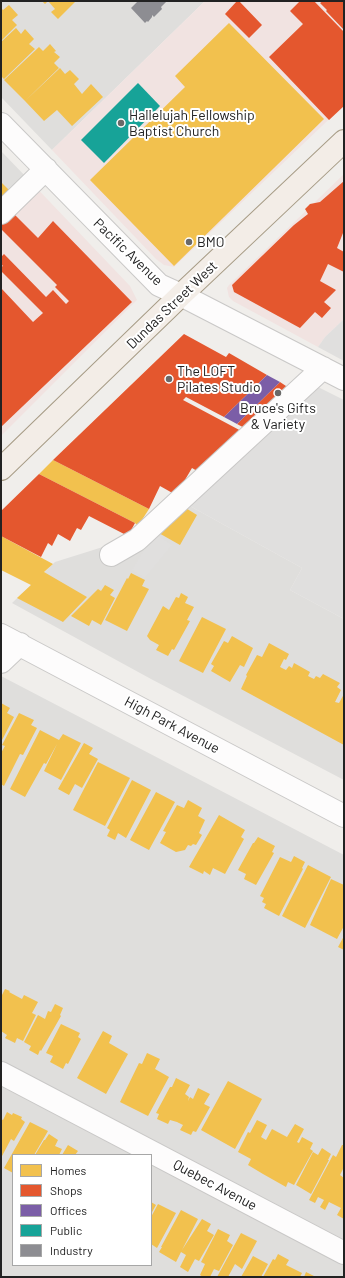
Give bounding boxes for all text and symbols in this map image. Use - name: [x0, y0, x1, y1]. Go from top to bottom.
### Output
- place label: Hallelujah Fellowship Baptist Church: [129, 107, 255, 140]
- marker: Hallelujah Fellowship Baptist Church: [116, 118, 126, 128]
- street label: Pacific Avenue: [90, 215, 166, 289]
- place label: BMO: [197, 234, 224, 250]
- marker: BMO: [184, 237, 194, 247]
- street label: Dundas Street West: [123, 257, 221, 353]
- place label: The LOFT Pilates Studio: [177, 363, 261, 396]
- marker: The LOFT Pilates Studio: [164, 374, 174, 384]
- marker: Bruce's Gifts & Variety: [273, 388, 283, 398]
- place label: Bruce's Gifts & Variety: [240, 400, 316, 432]
- street label: High Park Avenue: [122, 693, 222, 757]
- legend: [12, 1154, 152, 1266]
- street label: Quebec Avenue: [170, 1156, 260, 1214]
- text: Homes: [50, 1163, 86, 1177]
- text: Shops: [50, 1183, 82, 1197]
- text: Offices: [50, 1203, 87, 1217]
- text: Public: [50, 1223, 82, 1237]
- text: Industry: [50, 1243, 93, 1257]

